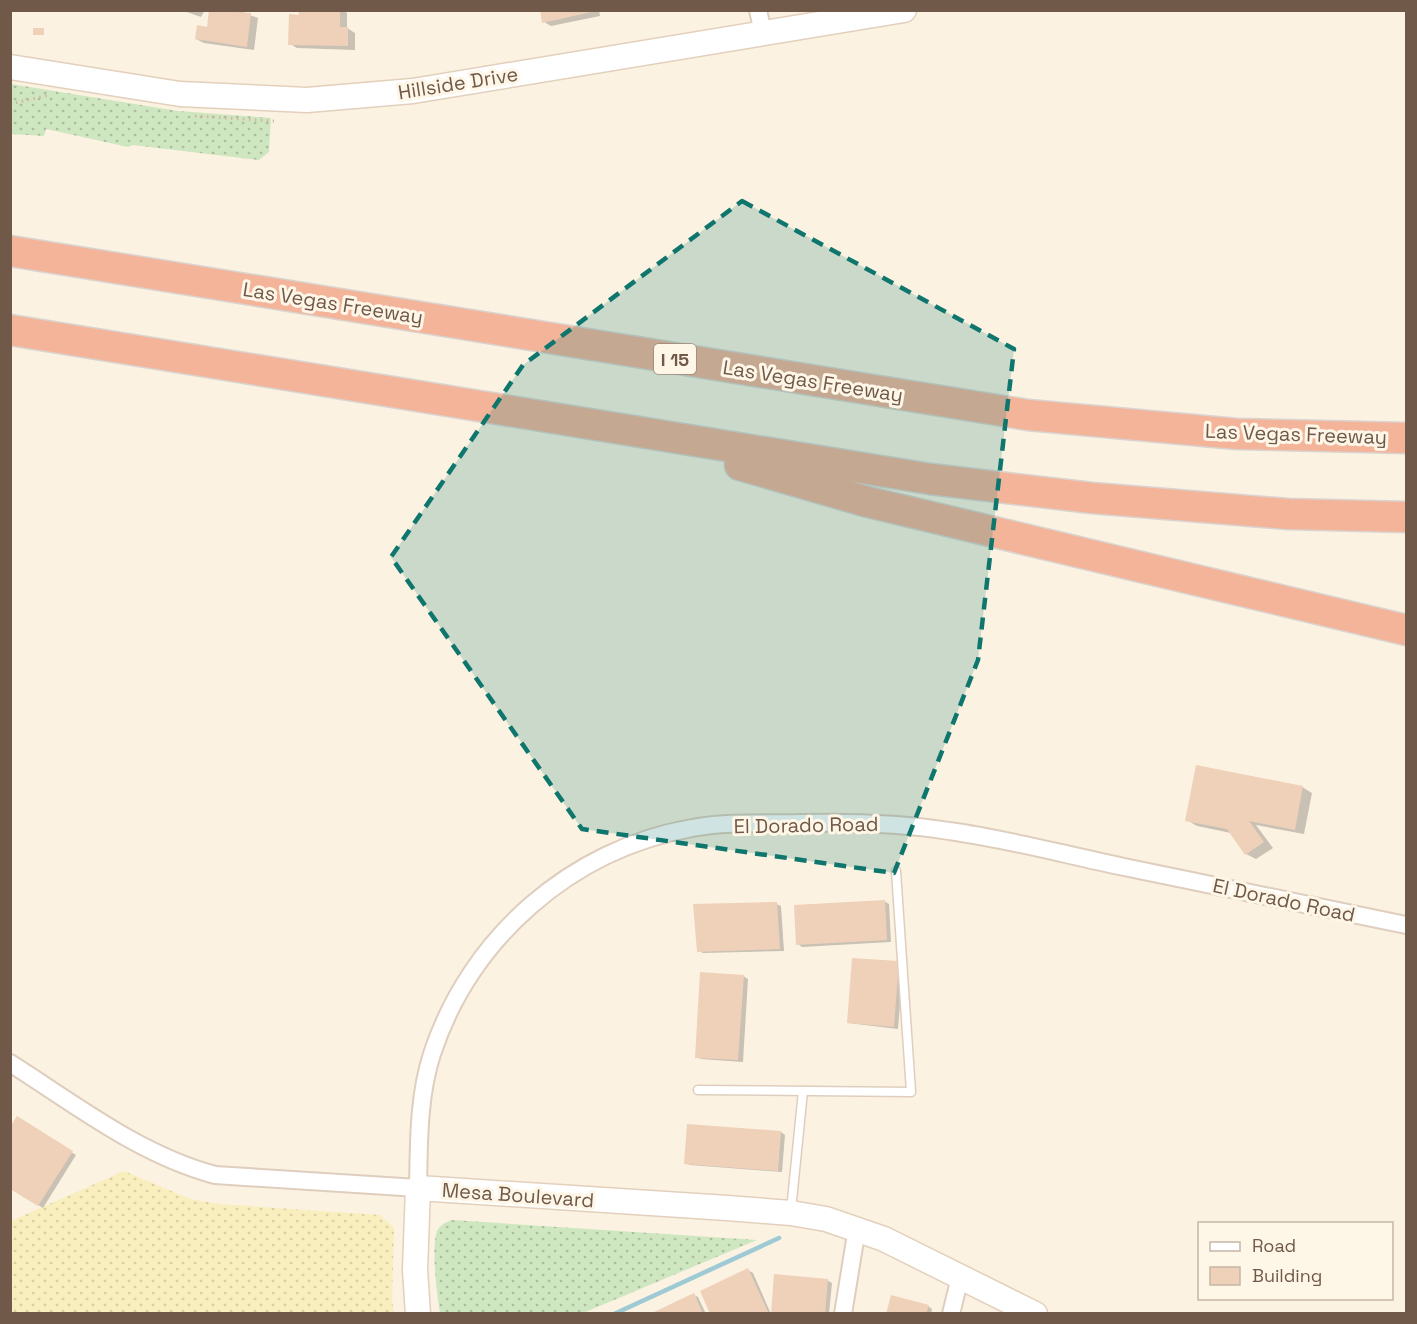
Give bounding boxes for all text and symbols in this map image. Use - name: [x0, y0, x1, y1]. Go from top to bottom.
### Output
- street label: Hillside Drive: [396, 61, 520, 105]
- street label: Las Vegas Freeway: [241, 276, 425, 330]
- road number: I 15: [654, 344, 696, 374]
- street label: Las Vegas Freeway: [721, 354, 905, 408]
- street label: Las Vegas Freeway: [1205, 418, 1387, 450]
- street label: El Dorado Road: [733, 811, 879, 839]
- street label: El Dorado Road: [1210, 872, 1358, 928]
- street label: Mesa Boulevard: [441, 1177, 595, 1213]
- legend: [1198, 1222, 1393, 1300]
- text: Road: [1252, 1234, 1296, 1257]
- text: Building: [1252, 1264, 1322, 1287]

